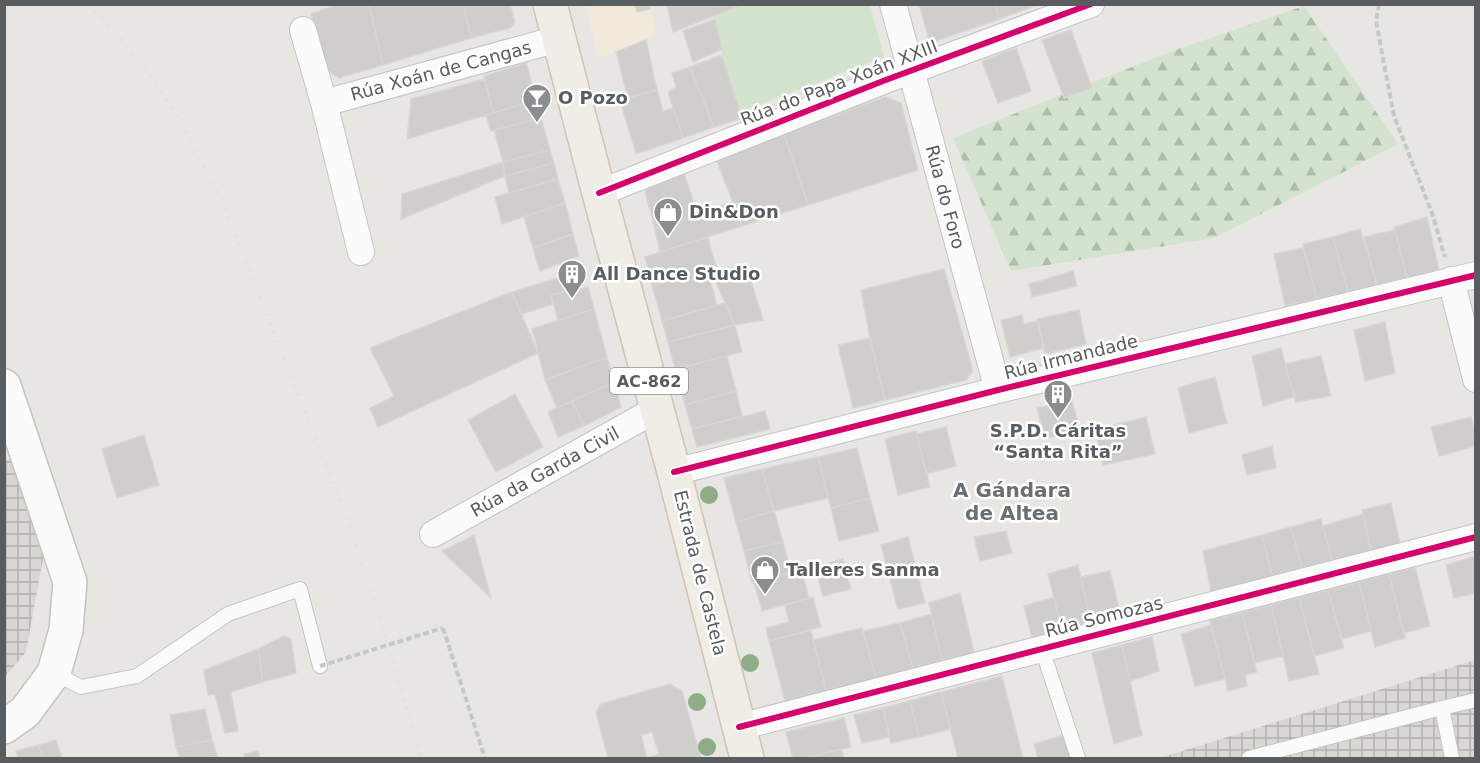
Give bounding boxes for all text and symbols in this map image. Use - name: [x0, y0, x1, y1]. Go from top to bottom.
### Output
- street label: Rúa do Papa Xoán XXIII: [737, 35, 940, 130]
- street label: Rúa Xoán de Cangas: [348, 36, 534, 105]
- bar icon: O Pozo: [521, 82, 553, 124]
- place label: O Pozo: [558, 87, 628, 108]
- street label: Rúa do Foro: [922, 143, 969, 251]
- shop icon: Din&Don: [652, 196, 684, 238]
- place label: Din&Don: [689, 201, 779, 222]
- building icon: All Dance Studio: [556, 258, 588, 300]
- place label: All Dance Studio: [593, 263, 760, 284]
- street label: Rúa Irmandade: [1002, 330, 1140, 383]
- road number: AC-862: [610, 368, 688, 394]
- building icon: S.P.D. Cáritas “Santa Rita”: [1042, 378, 1074, 420]
- place label: S.P.D. Cáritas “Santa Rita”: [990, 420, 1126, 462]
- street label: Rúa da Garda Civil: [467, 422, 623, 521]
- district label: A Gándara de Altea: [953, 478, 1071, 525]
- street label: Estrada de Castela: [670, 488, 731, 658]
- shop icon: Talleres Sanma: [749, 554, 781, 596]
- place label: Talleres Sanma: [786, 559, 940, 580]
- street label: Rúa Somozas: [1043, 592, 1165, 641]

